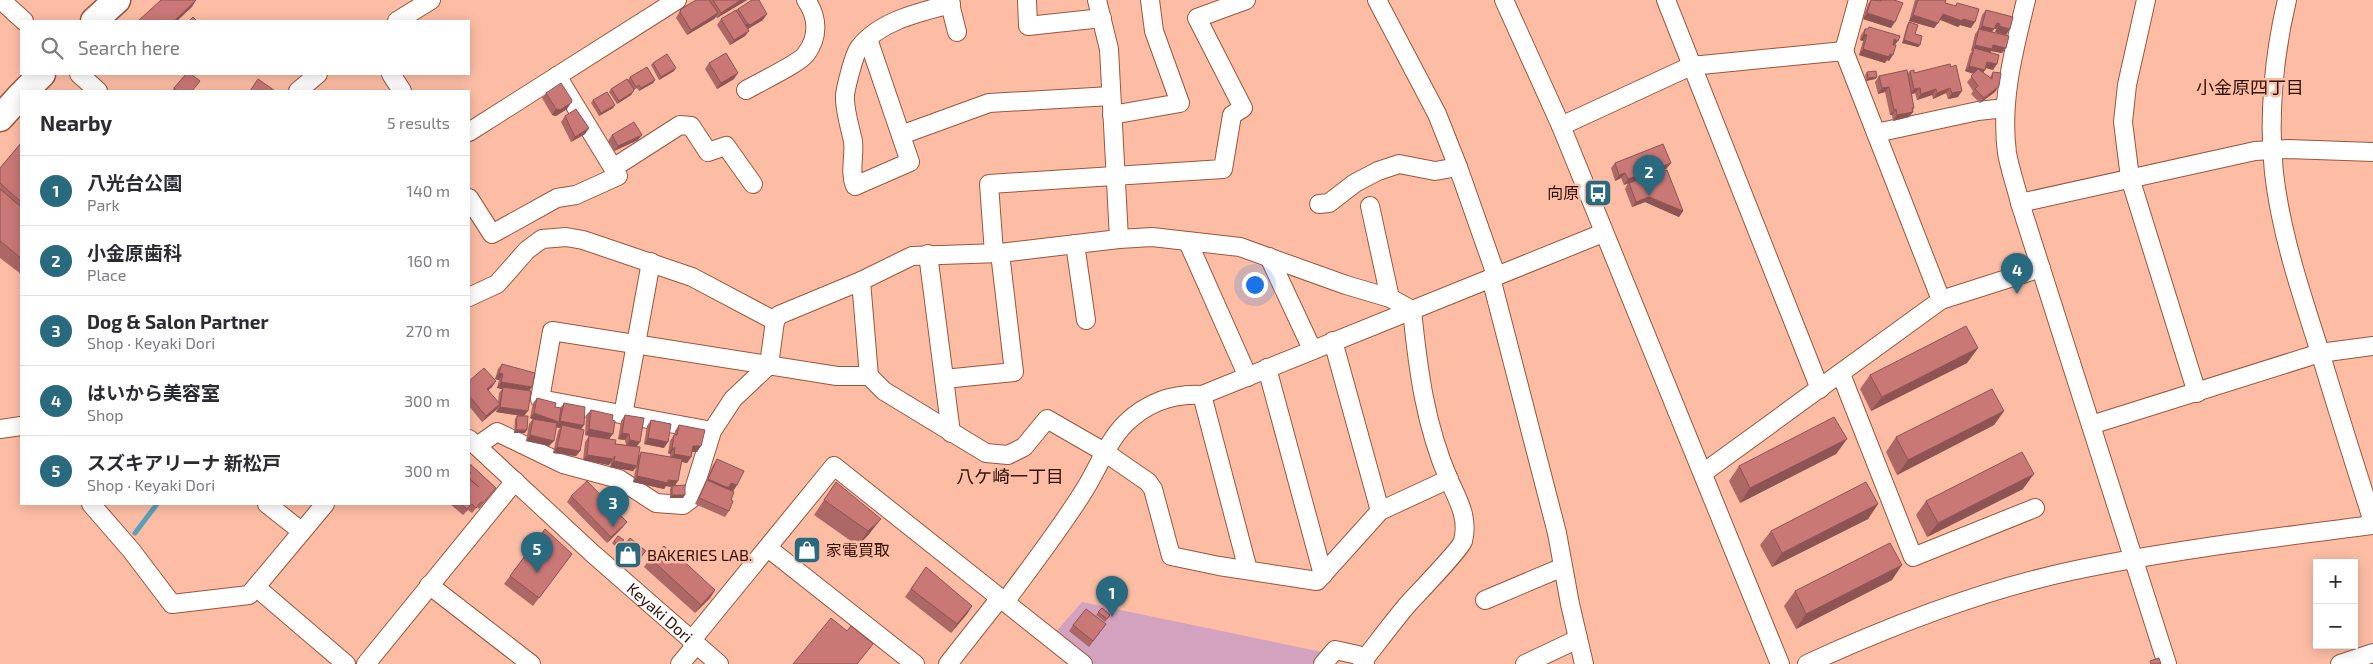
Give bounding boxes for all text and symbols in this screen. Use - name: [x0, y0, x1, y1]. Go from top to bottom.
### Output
- search box: [20, 20, 470, 75]
- icon: search: [38, 34, 66, 62]
- text: Search here: [78, 36, 180, 59]
- district label: 小金原四丁目: [2196, 76, 2304, 98]
- text: Nearby: [40, 110, 112, 135]
- text: 5 results: [387, 113, 450, 132]
- pin: 2: [1633, 155, 1665, 196]
- text: 八光台公園: [87, 171, 182, 194]
- bus stop icon: 向原: [1583, 178, 1613, 208]
- text: 1: [53, 181, 59, 200]
- text: 140 m: [407, 181, 450, 200]
- place label: 向原: [1547, 183, 1579, 202]
- text: Park: [87, 195, 120, 214]
- text: 小金原歯科: [87, 241, 182, 264]
- text: 2: [51, 251, 61, 270]
- text: 160 m: [407, 251, 450, 270]
- pin: 4: [2001, 253, 2033, 294]
- text: Place: [87, 265, 126, 284]
- your location: [1242, 272, 1268, 298]
- text: Dog & Salon Partner: [87, 310, 269, 333]
- text: 3: [51, 321, 61, 340]
- text: 270 m: [406, 321, 450, 340]
- text: Shop · Keyaki Dori: [87, 333, 215, 352]
- text: はいから美容室: [87, 381, 220, 404]
- text: 4: [51, 391, 61, 410]
- text: 300 m: [404, 391, 450, 410]
- text: Shop: [87, 405, 124, 424]
- text: スズキアリーナ 新松戸: [87, 451, 281, 474]
- text: 5: [52, 461, 60, 480]
- text: 300 m: [404, 461, 450, 480]
- district label: 八ケ崎一丁目: [956, 465, 1064, 487]
- text: Shop · Keyaki Dori: [87, 475, 215, 494]
- pin: 3: [597, 486, 629, 527]
- pin: 5: [521, 532, 553, 573]
- shop icon: 家電買取: [792, 535, 822, 565]
- shop icon: BAKERIES LAB.: [613, 540, 643, 570]
- place label: 家電買取: [826, 540, 890, 559]
- place label: BAKERIES LAB.: [647, 545, 753, 564]
- map controls: [2313, 559, 2358, 649]
- button: +: [2313, 559, 2358, 604]
- pin: 1: [1096, 576, 1128, 617]
- street label: Keyaki Dori: [624, 578, 697, 646]
- button: −: [2313, 604, 2358, 649]

